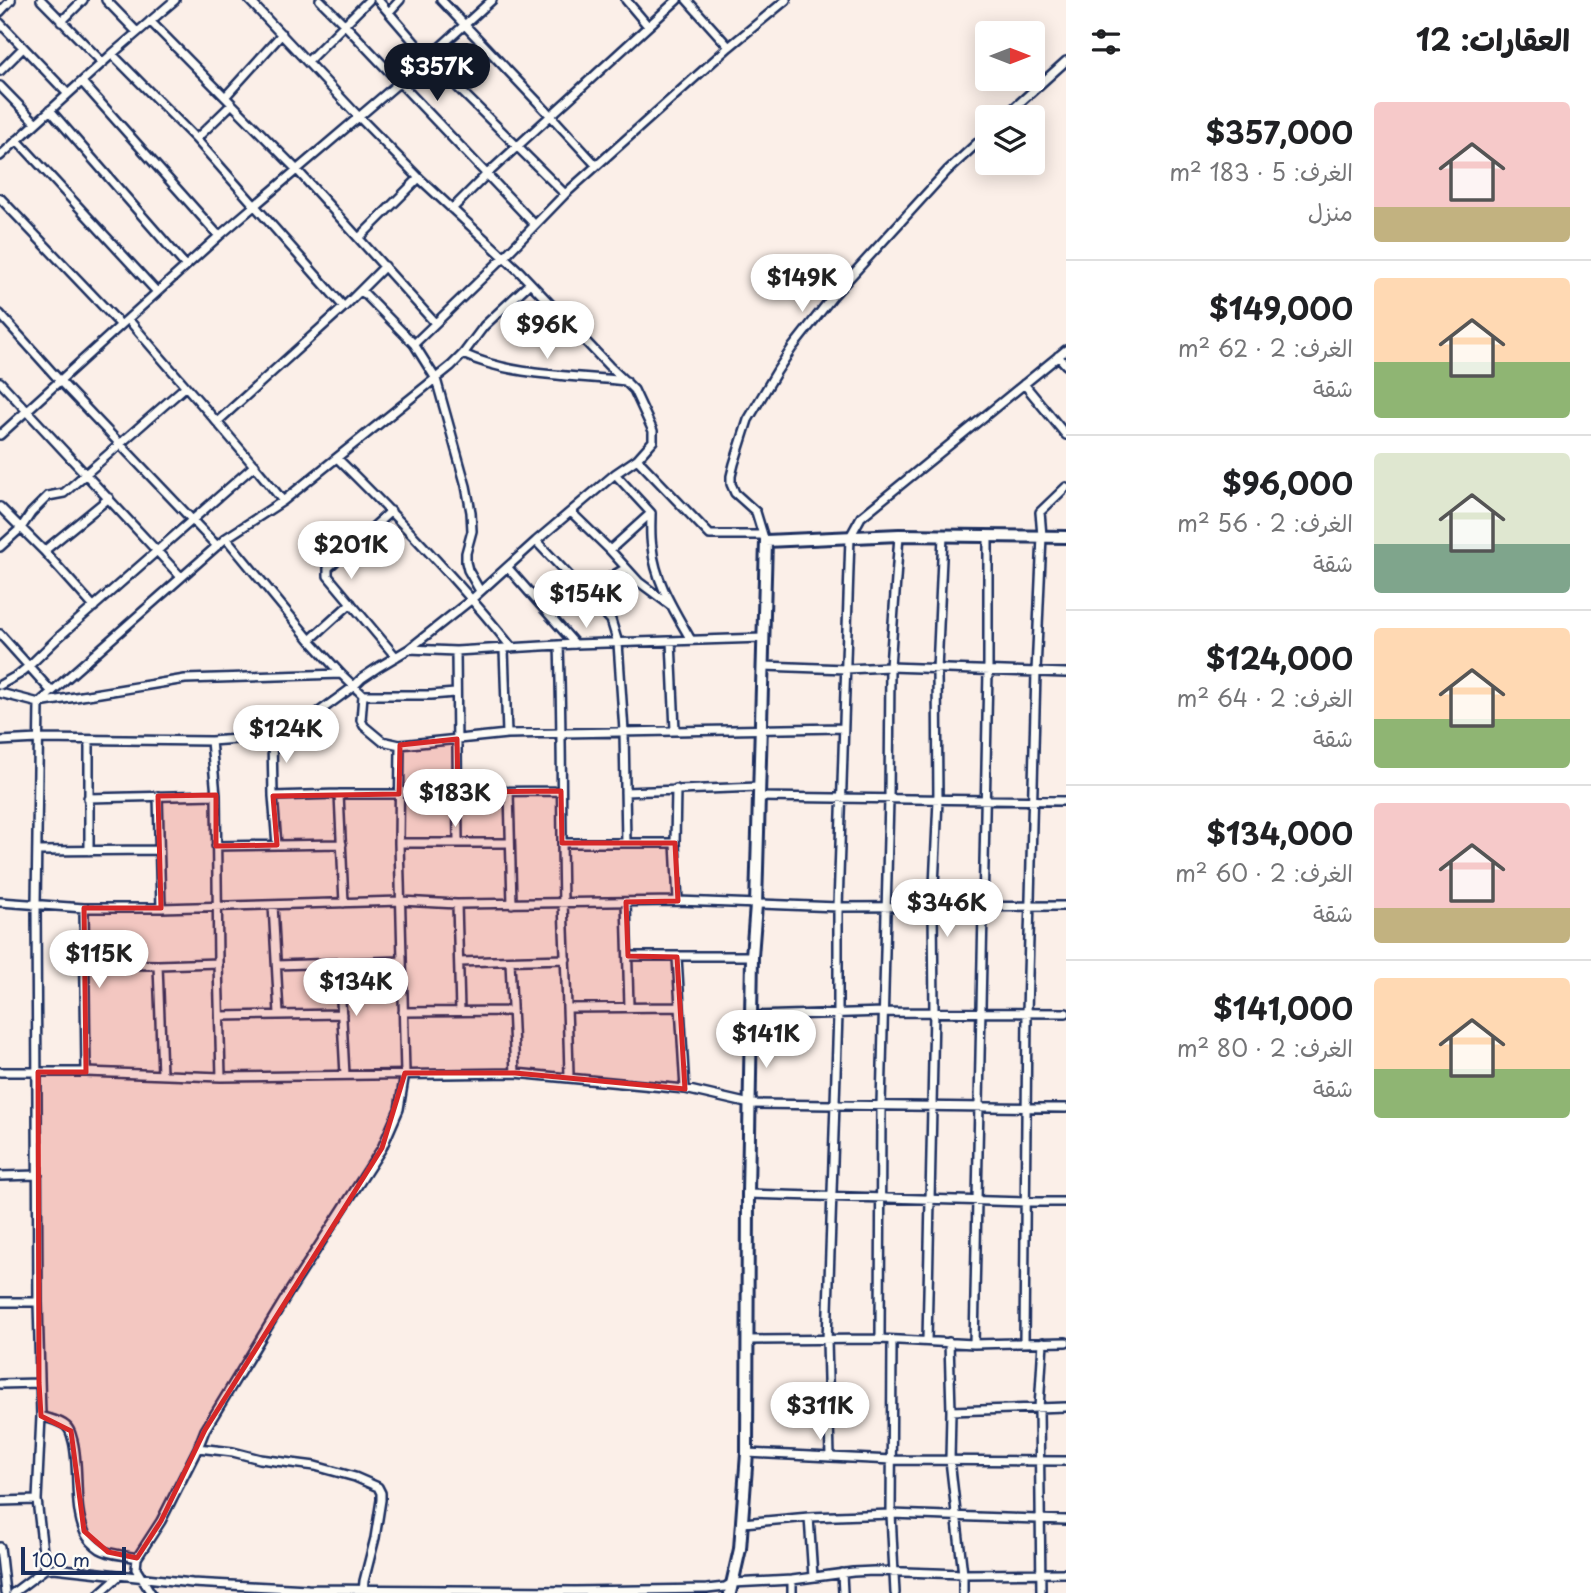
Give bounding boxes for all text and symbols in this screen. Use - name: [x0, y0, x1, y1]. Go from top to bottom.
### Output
- text: العقارات: 12: [1416, 16, 1570, 61]
- north arrow: [975, 21, 1045, 91]
- map controls: [975, 21, 1045, 175]
- icon: filters: [1087, 23, 1125, 61]
- pin: $357K: [388, 43, 486, 103]
- text: $357K: [400, 48, 474, 83]
- button: layers: [975, 105, 1045, 175]
- text: $357,000: [1206, 109, 1353, 154]
- icon: home: [1430, 130, 1514, 214]
- text: الغرف: 5 · 183 m²: [1169, 154, 1353, 189]
- text: منزل: [1308, 194, 1353, 229]
- pin: $149K: [753, 254, 851, 314]
- text: $149K: [767, 259, 837, 294]
- text: $149,000: [1209, 285, 1353, 330]
- pin: $96K: [506, 302, 588, 361]
- text: $96K: [516, 306, 578, 341]
- icon: home: [1430, 306, 1514, 390]
- text: الغرف: 2 · 62 m²: [1178, 330, 1353, 365]
- text: شقة: [1313, 370, 1353, 405]
- text: $96,000: [1222, 460, 1353, 505]
- icon: home: [1430, 481, 1514, 565]
- text: الغرف: 2 · 56 m²: [1177, 505, 1353, 540]
- pin: $201K: [302, 522, 400, 581]
- text: $201K: [314, 526, 388, 561]
- text: شقة: [1313, 545, 1353, 580]
- pin: $154K: [537, 570, 635, 630]
- text: $154K: [550, 575, 622, 610]
- text: $124,000: [1206, 635, 1353, 680]
- icon: home: [1430, 656, 1514, 740]
- text: الغرف: 2 · 64 m²: [1177, 680, 1353, 715]
- pin: $124K: [237, 706, 335, 765]
- text: $124K: [249, 710, 323, 745]
- text: شقة: [1313, 720, 1353, 755]
- pin: $183K: [406, 770, 504, 829]
- text: $183K: [419, 774, 491, 809]
- text: $134,000: [1206, 810, 1353, 855]
- icon: home: [1430, 831, 1514, 915]
- text: الغرف: 2 · 60 m²: [1175, 855, 1353, 890]
- pin: $346K: [898, 880, 996, 939]
- text: $346K: [907, 884, 987, 919]
- text: شقة: [1313, 895, 1353, 930]
- pin: $115K: [50, 930, 148, 990]
- text: $115K: [65, 935, 133, 970]
- pin: $134K: [307, 958, 405, 1018]
- text: $134K: [319, 963, 393, 998]
- text: $141,000: [1213, 985, 1353, 1030]
- icon: home: [1430, 1006, 1514, 1090]
- pin: $141K: [717, 1010, 815, 1070]
- text: $141K: [732, 1015, 800, 1050]
- text: الغرف: 2 · 80 m²: [1177, 1030, 1353, 1065]
- text: شقة: [1313, 1070, 1353, 1105]
- pin: $311K: [771, 1382, 869, 1442]
- text: $311K: [786, 1387, 854, 1422]
- scale bar: [21, 1544, 126, 1576]
- text: 100 m: [32, 1545, 90, 1573]

